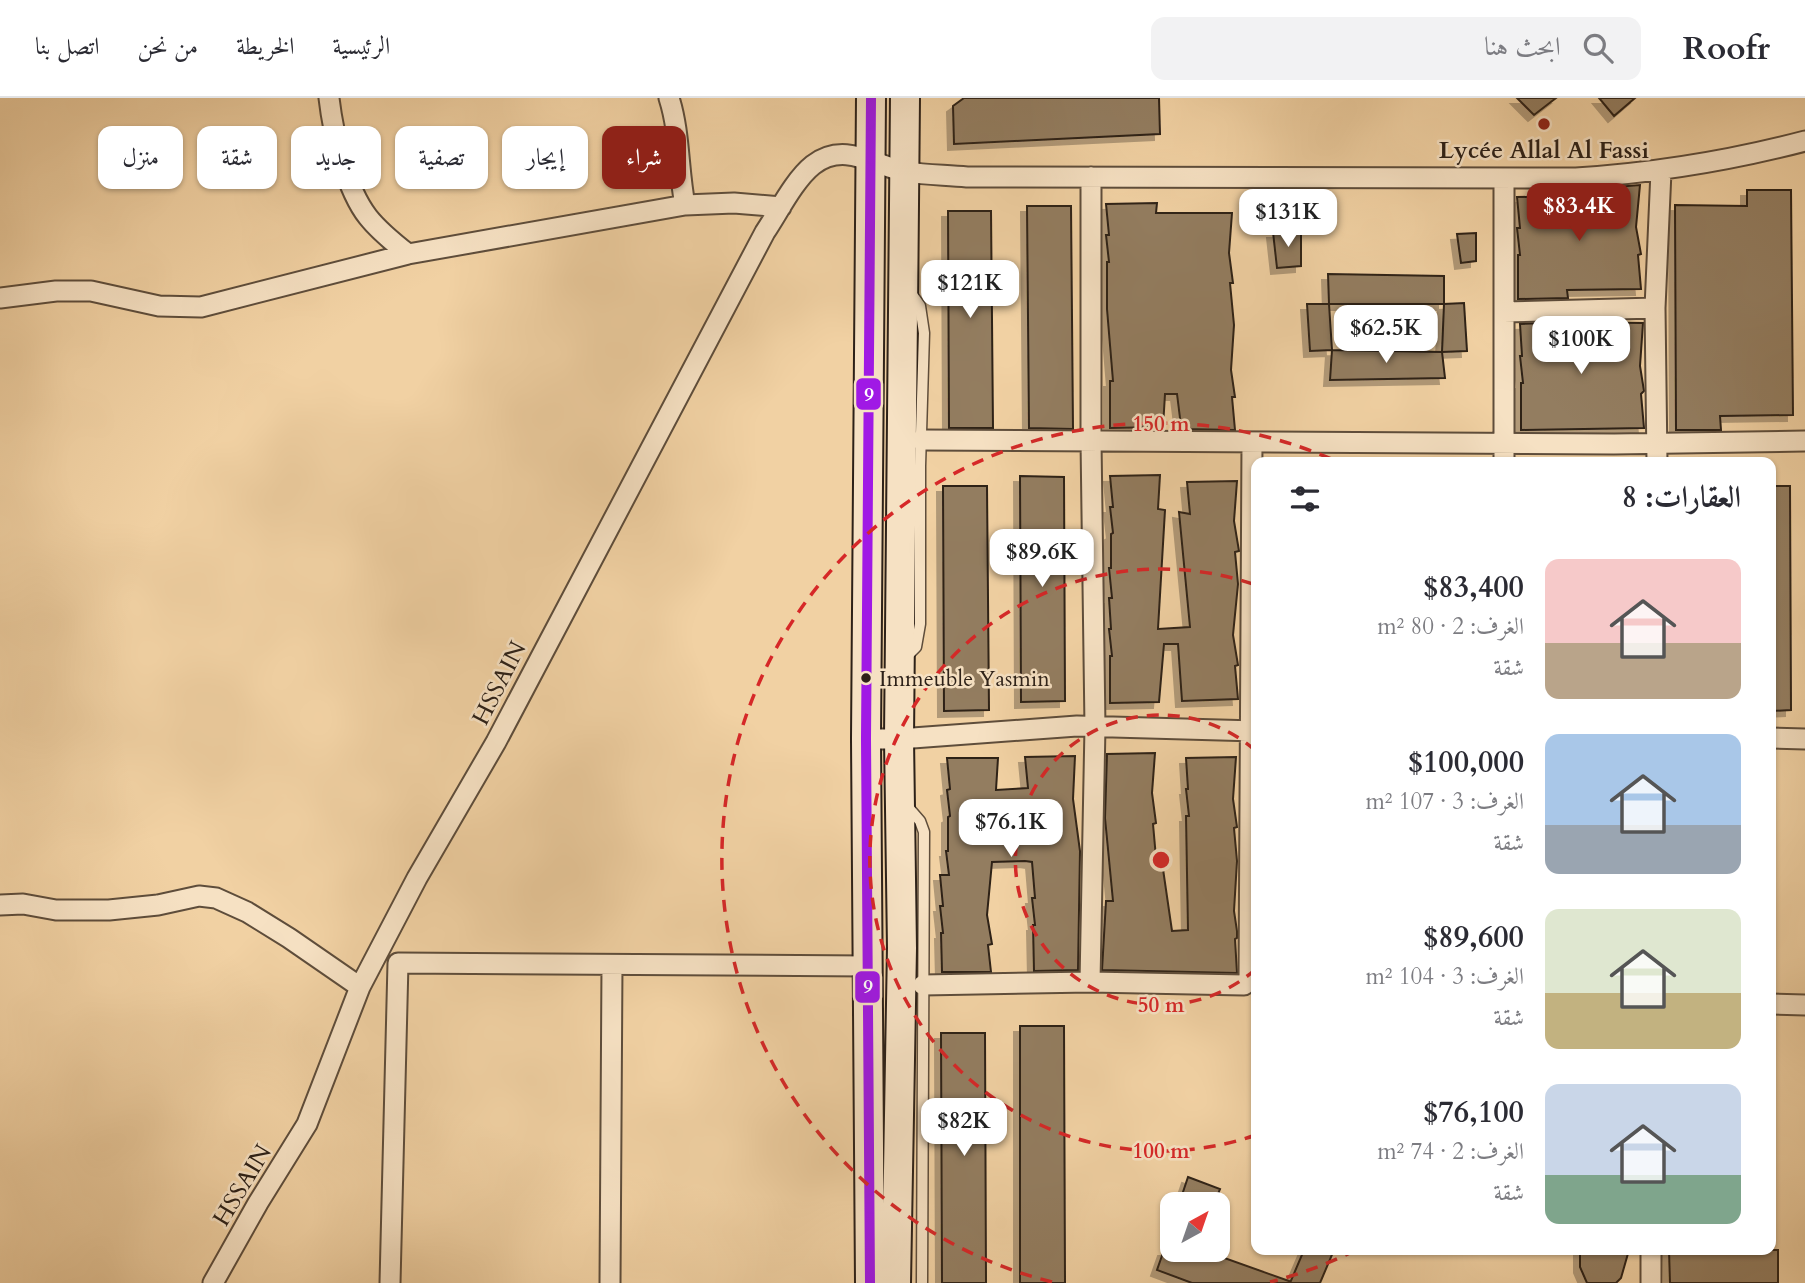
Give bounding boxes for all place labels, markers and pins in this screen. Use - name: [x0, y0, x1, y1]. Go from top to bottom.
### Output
- marker: Lycée Allal Al Fassi: [1536, 116, 1552, 132]
- place label: Lycée Allal Al Fassi: [1439, 134, 1650, 167]
- pin: $83.4K: [1522, 184, 1636, 243]
- pin: $131K: [1239, 190, 1337, 249]
- pin: $121K: [921, 260, 1019, 320]
- pin: $62.5K: [1329, 306, 1443, 365]
- pin: $100K: [1532, 316, 1630, 376]
- pin: $89.6K: [985, 530, 1099, 589]
- place label: Immeuble Yasmin: [879, 664, 1050, 694]
- marker: Immeuble Yasmin: [859, 671, 873, 685]
- pin: $76.1K: [954, 800, 1068, 859]
- centre of rings: [1149, 848, 1173, 872]
- pin: $82K: [923, 1098, 1005, 1158]

